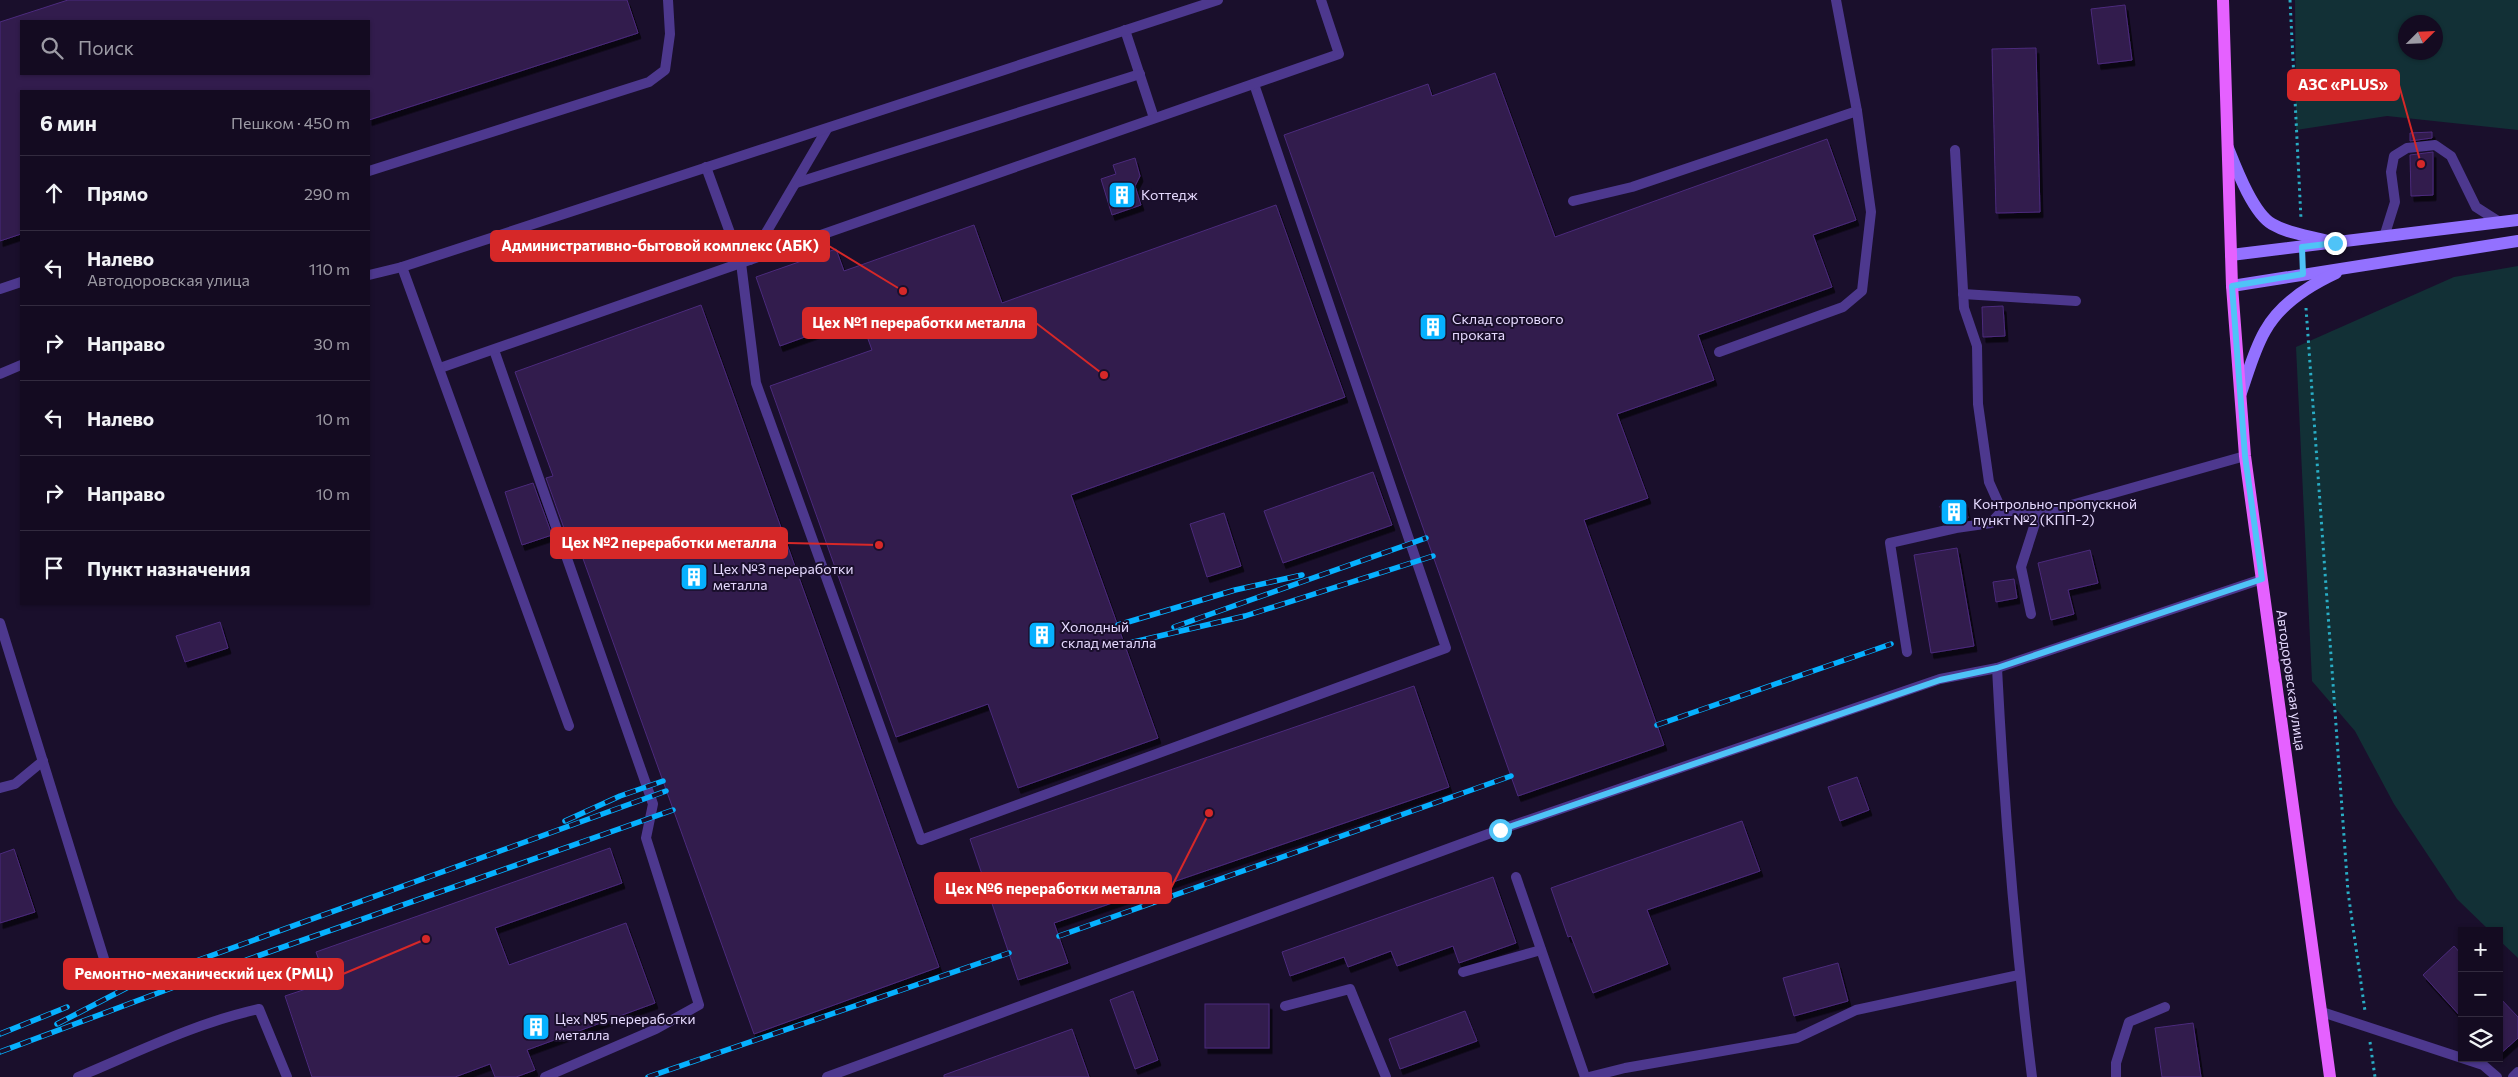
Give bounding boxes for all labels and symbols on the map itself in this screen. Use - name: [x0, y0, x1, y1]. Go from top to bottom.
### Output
- north arrow: [2398, 15, 2443, 60]
- callout: АЗС «PLUS»: [2288, 70, 2399, 100]
- text: АЗС «PLUS»: [2298, 75, 2388, 93]
- building icon: Коттедж: [1107, 180, 1137, 210]
- place label: Коттедж: [1141, 186, 1198, 203]
- callout: Административно-бытовой комплекс (АБК): [491, 231, 829, 261]
- route end: [2324, 232, 2347, 255]
- text: Административно-бытовой комплекс (АБК): [501, 236, 819, 254]
- callout: Цех №1 переработки металла: [803, 308, 1036, 338]
- place label: Склад сортового проката: [1452, 310, 1564, 343]
- building icon: Склад сортового проката: [1418, 312, 1448, 342]
- text: Цех №1 переработки металла: [812, 313, 1026, 331]
- place label: Контрольно-пропускной пункт №2 (КПП-2): [1973, 495, 2137, 528]
- building icon: Контрольно-пропускной пункт №2 (КПП-2): [1939, 497, 1969, 527]
- callout: Цех №2 переработки металла: [551, 528, 787, 558]
- text: Цех №2 переработки металла: [561, 533, 777, 551]
- place label: Цех №3 переработки металла: [713, 560, 854, 593]
- building icon: Цех №3 переработки металла: [679, 562, 709, 592]
- street label: Автодоровская улица: [2273, 608, 2310, 752]
- place label: Холодный склад металла: [1061, 618, 1156, 651]
- building icon: Холодный склад металла: [1027, 620, 1057, 650]
- route start: [1489, 819, 1512, 842]
- callout: Цех №6 переработки металла: [935, 873, 1171, 903]
- text: Цех №6 переработки металла: [945, 879, 1161, 897]
- callout: Ремонтно-механический цех (РМЦ): [64, 959, 343, 989]
- text: Ремонтно-механический цех (РМЦ): [75, 964, 333, 982]
- place label: Цех №5 переработки металла: [555, 1010, 696, 1043]
- building icon: Цех №5 переработки металла: [521, 1012, 551, 1042]

